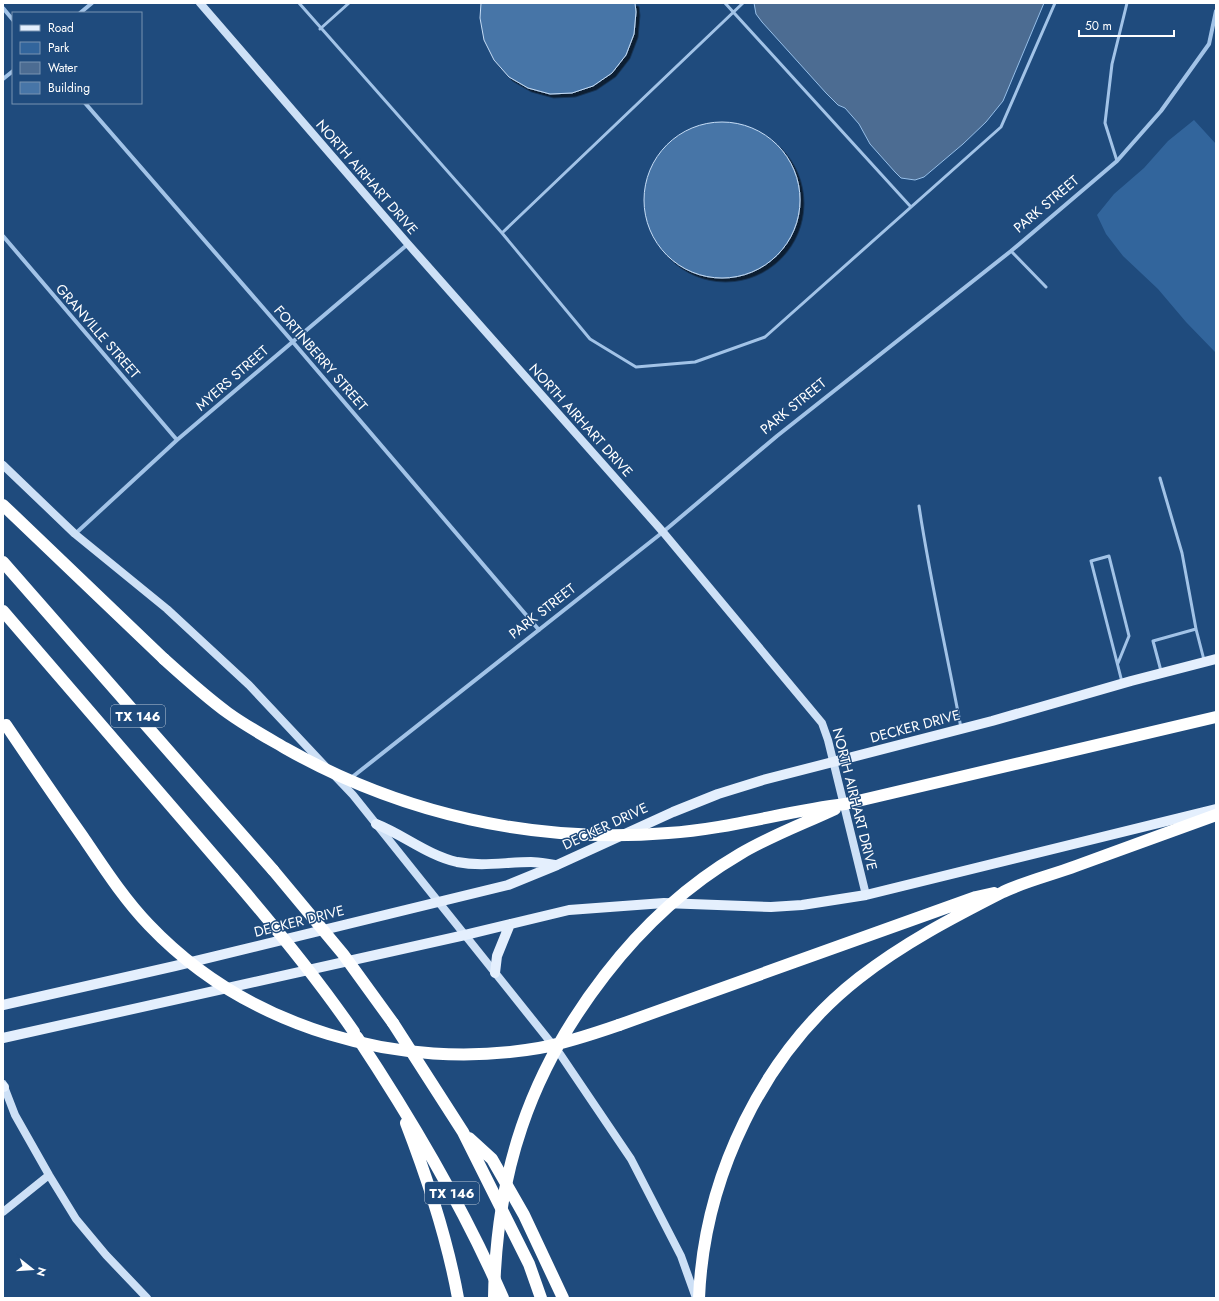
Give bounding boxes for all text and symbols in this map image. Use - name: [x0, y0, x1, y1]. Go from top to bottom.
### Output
- legend: [12, 12, 142, 104]
- scale bar: [1079, 12, 1174, 38]
- text: 50 m: [1085, 17, 1112, 35]
- text: Road: [48, 19, 74, 37]
- text: Park: [48, 39, 70, 57]
- text: Water: [48, 59, 79, 77]
- text: Building: [48, 79, 90, 97]
- street label: NORTH AIRHART DRIVE: [311, 115, 423, 239]
- street label: PARK STREET: [1009, 170, 1083, 237]
- street label: GRANVILLE STREET: [51, 279, 145, 383]
- street label: FORTINBERRY STREET: [270, 301, 373, 415]
- street label: MYERS STREET: [191, 340, 273, 415]
- street label: NORTH AIRHART DRIVE: [525, 359, 637, 481]
- street label: PARK STREET: [756, 373, 831, 439]
- street label: PARK STREET: [504, 578, 580, 643]
- street label: DECKER DRIVE: [868, 704, 962, 748]
- road number: TX 146: [111, 705, 165, 727]
- street label: NORTH AIRHART DRIVE: [828, 725, 882, 873]
- street label: DECKER DRIVE: [559, 797, 651, 855]
- street label: DECKER DRIVE: [252, 900, 346, 942]
- road number: TX 146: [425, 1182, 479, 1204]
- north arrow: [12, 1249, 52, 1289]
- text: N: [33, 1265, 50, 1278]

